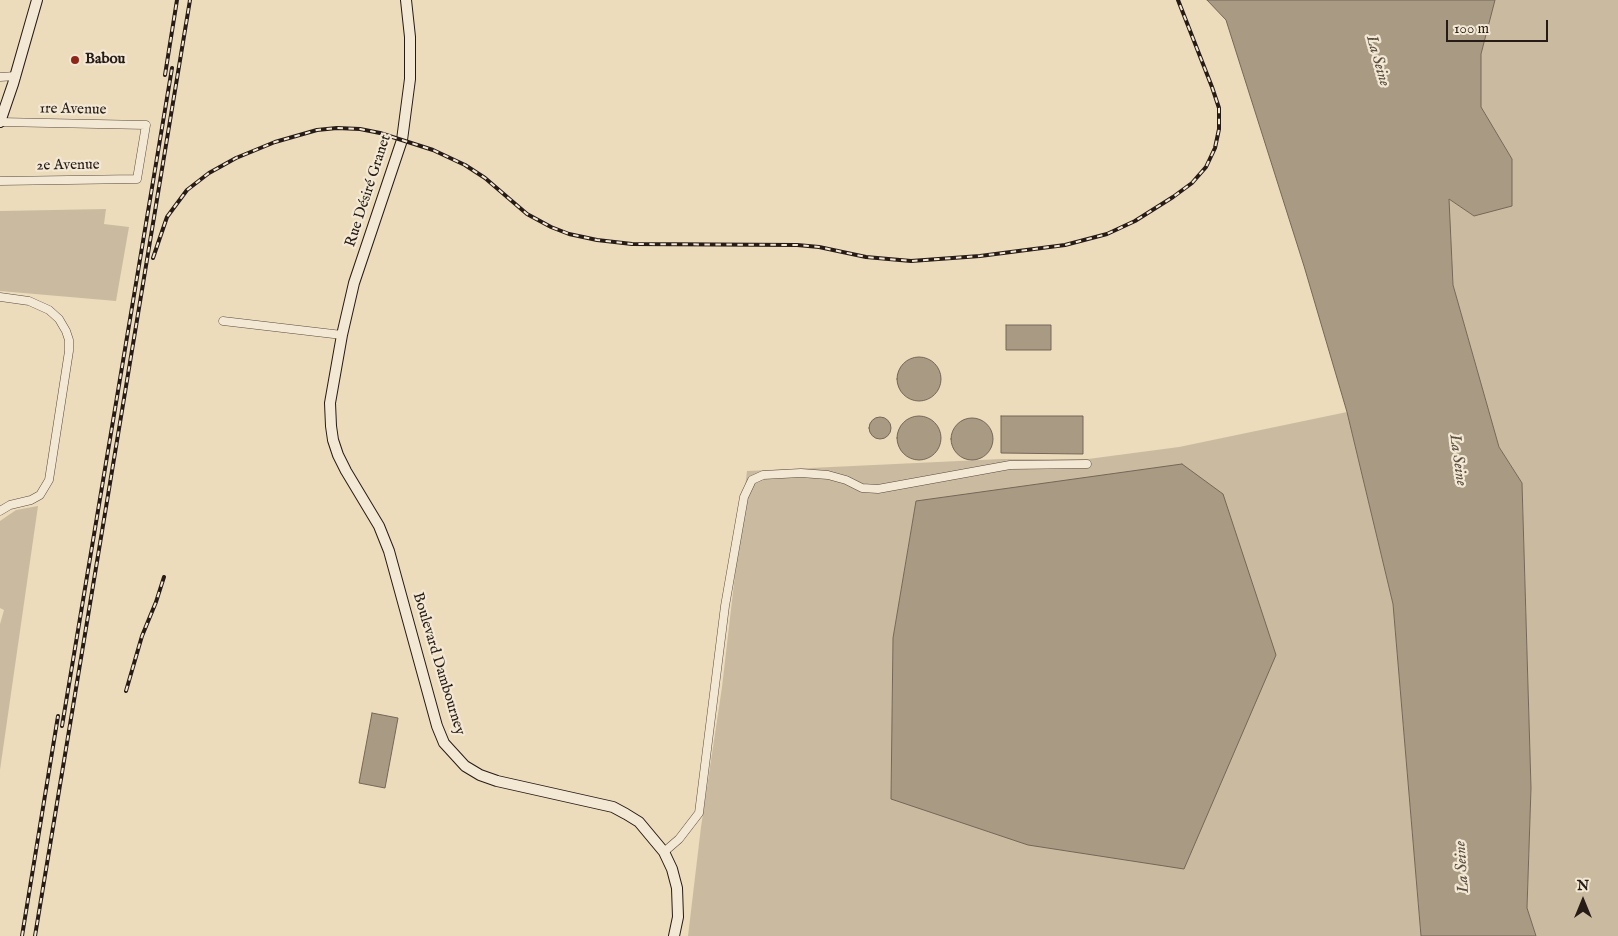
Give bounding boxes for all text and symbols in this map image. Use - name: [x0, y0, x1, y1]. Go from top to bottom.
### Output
- scale bar: [1448, 10, 1550, 42]
- text: 100 m: [1454, 19, 1489, 38]
- water label: La Seine: [1361, 33, 1393, 89]
- place label: Babou: [85, 51, 125, 69]
- marker: Babou: [69, 54, 81, 66]
- street label: 1re Avenue: [39, 100, 107, 120]
- street label: Rue Désiré Granet: [342, 133, 396, 249]
- street label: 2e Avenue: [36, 156, 100, 176]
- water label: La Seine: [1444, 433, 1470, 487]
- street label: Boulevard Dambourney: [408, 591, 468, 737]
- water label: La Seine: [1452, 840, 1474, 894]
- north arrow: [1558, 876, 1608, 926]
- text: N: [1577, 877, 1589, 895]

